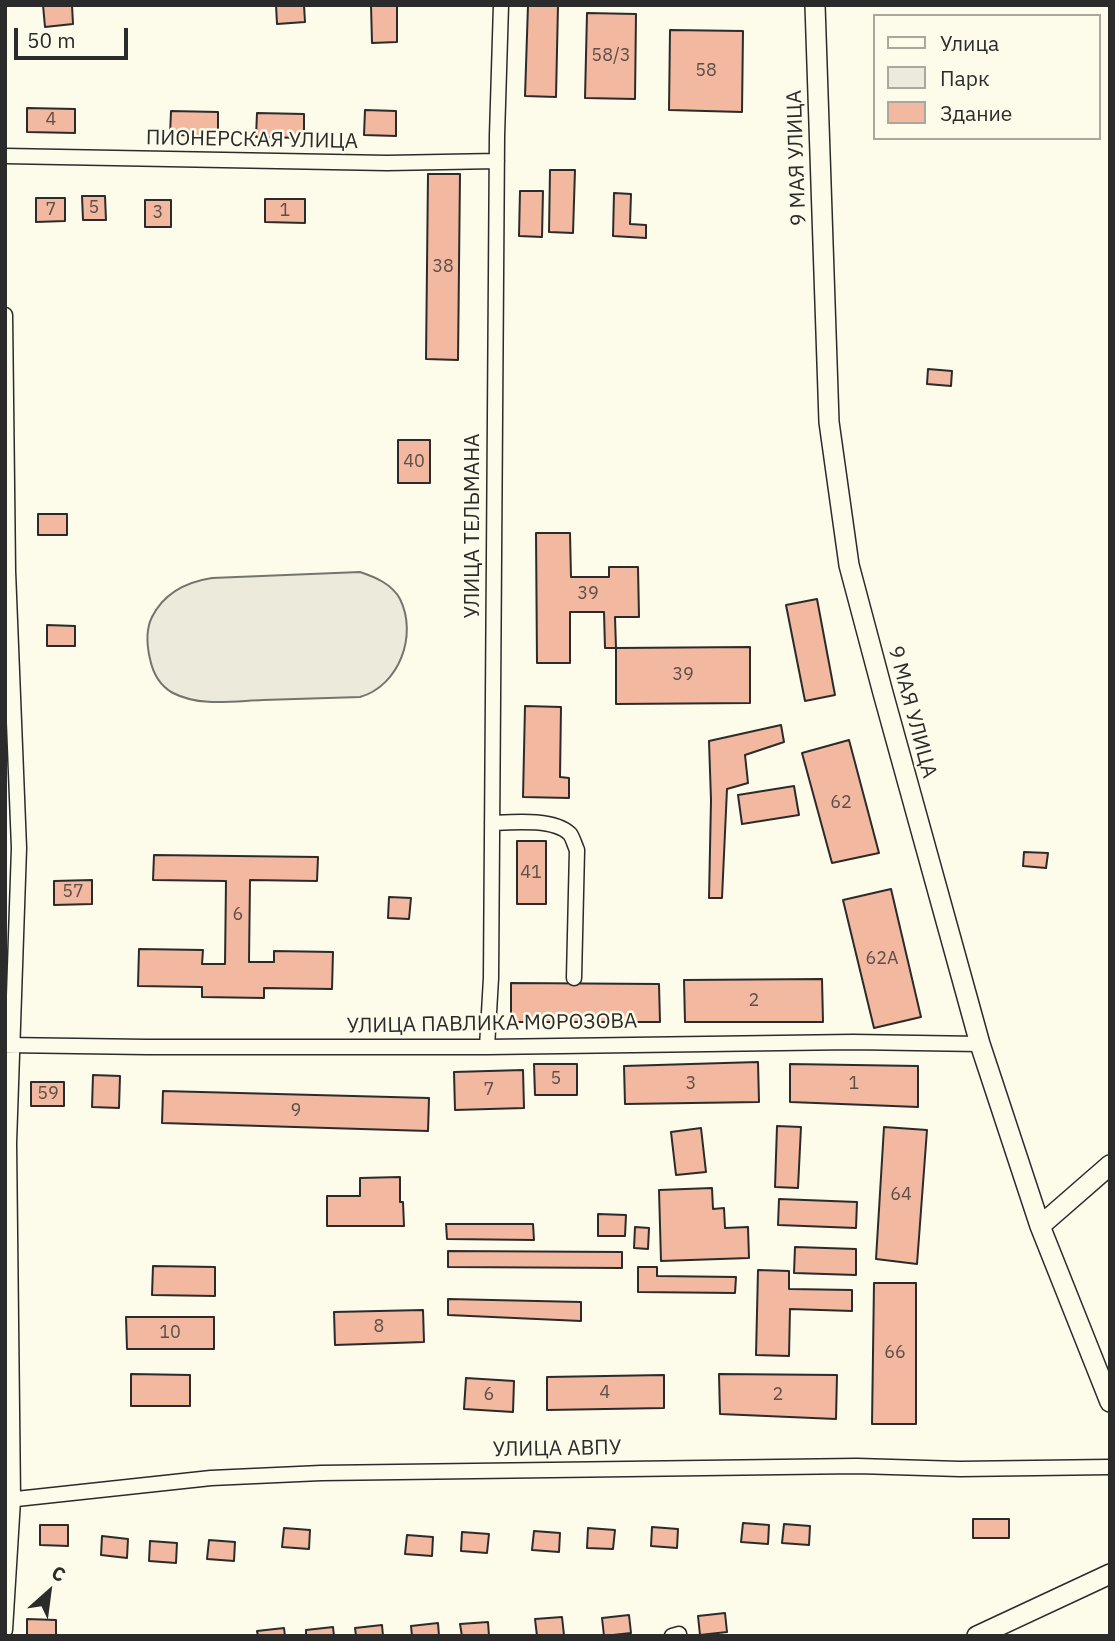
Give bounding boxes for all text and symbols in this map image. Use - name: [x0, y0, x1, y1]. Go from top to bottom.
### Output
- scale bar: [18, 14, 131, 58]
- legend: [874, 14, 1101, 140]
- text: 50 m: [27, 26, 76, 54]
- text: Улица: [940, 29, 999, 57]
- house number: 58/3: [591, 45, 631, 67]
- house number: 58: [695, 60, 717, 82]
- text: Парк: [940, 64, 990, 92]
- street label: 9 МАЯ УЛИЦА: [782, 90, 812, 226]
- text: Здание: [940, 99, 1012, 127]
- house number: 4: [46, 109, 56, 131]
- street label: ПИОНЕРСКАЯ УЛИЦА: [146, 126, 358, 154]
- house number: 5: [89, 197, 99, 219]
- house number: 7: [46, 199, 56, 221]
- house number: 1: [280, 200, 290, 222]
- house number: 3: [153, 202, 163, 224]
- house number: 38: [432, 256, 454, 278]
- street label: УЛИЦА ТЕЛЬМАНА: [460, 433, 486, 619]
- house number: 40: [403, 451, 425, 473]
- house number: 39: [577, 583, 599, 605]
- street label: 9 МАЯ УЛИЦА: [882, 643, 942, 781]
- house number: 39: [672, 664, 694, 686]
- house number: 62: [830, 792, 852, 814]
- house number: 41: [520, 862, 542, 884]
- house number: 57: [62, 881, 84, 903]
- house number: 6: [233, 904, 243, 926]
- house number: 62А: [865, 948, 899, 970]
- house number: 2: [749, 990, 759, 1012]
- street label: УЛИЦА ПАВЛИКА МОРОЗОВА: [346, 1009, 638, 1039]
- house number: 5: [551, 1068, 561, 1090]
- house number: 3: [686, 1073, 696, 1095]
- house number: 1: [849, 1073, 859, 1095]
- house number: 7: [484, 1079, 494, 1101]
- house number: 59: [37, 1083, 59, 1105]
- house number: 9: [291, 1100, 301, 1122]
- house number: 64: [890, 1184, 912, 1206]
- house number: 8: [374, 1316, 384, 1338]
- house number: 10: [159, 1322, 181, 1344]
- house number: 66: [884, 1342, 906, 1364]
- house number: 4: [600, 1382, 610, 1404]
- house number: 6: [484, 1384, 494, 1406]
- house number: 2: [773, 1384, 783, 1406]
- street label: УЛИЦА АВПУ: [492, 1435, 622, 1463]
- north arrow: [14, 1557, 84, 1627]
- text: С: [48, 1560, 70, 1587]

